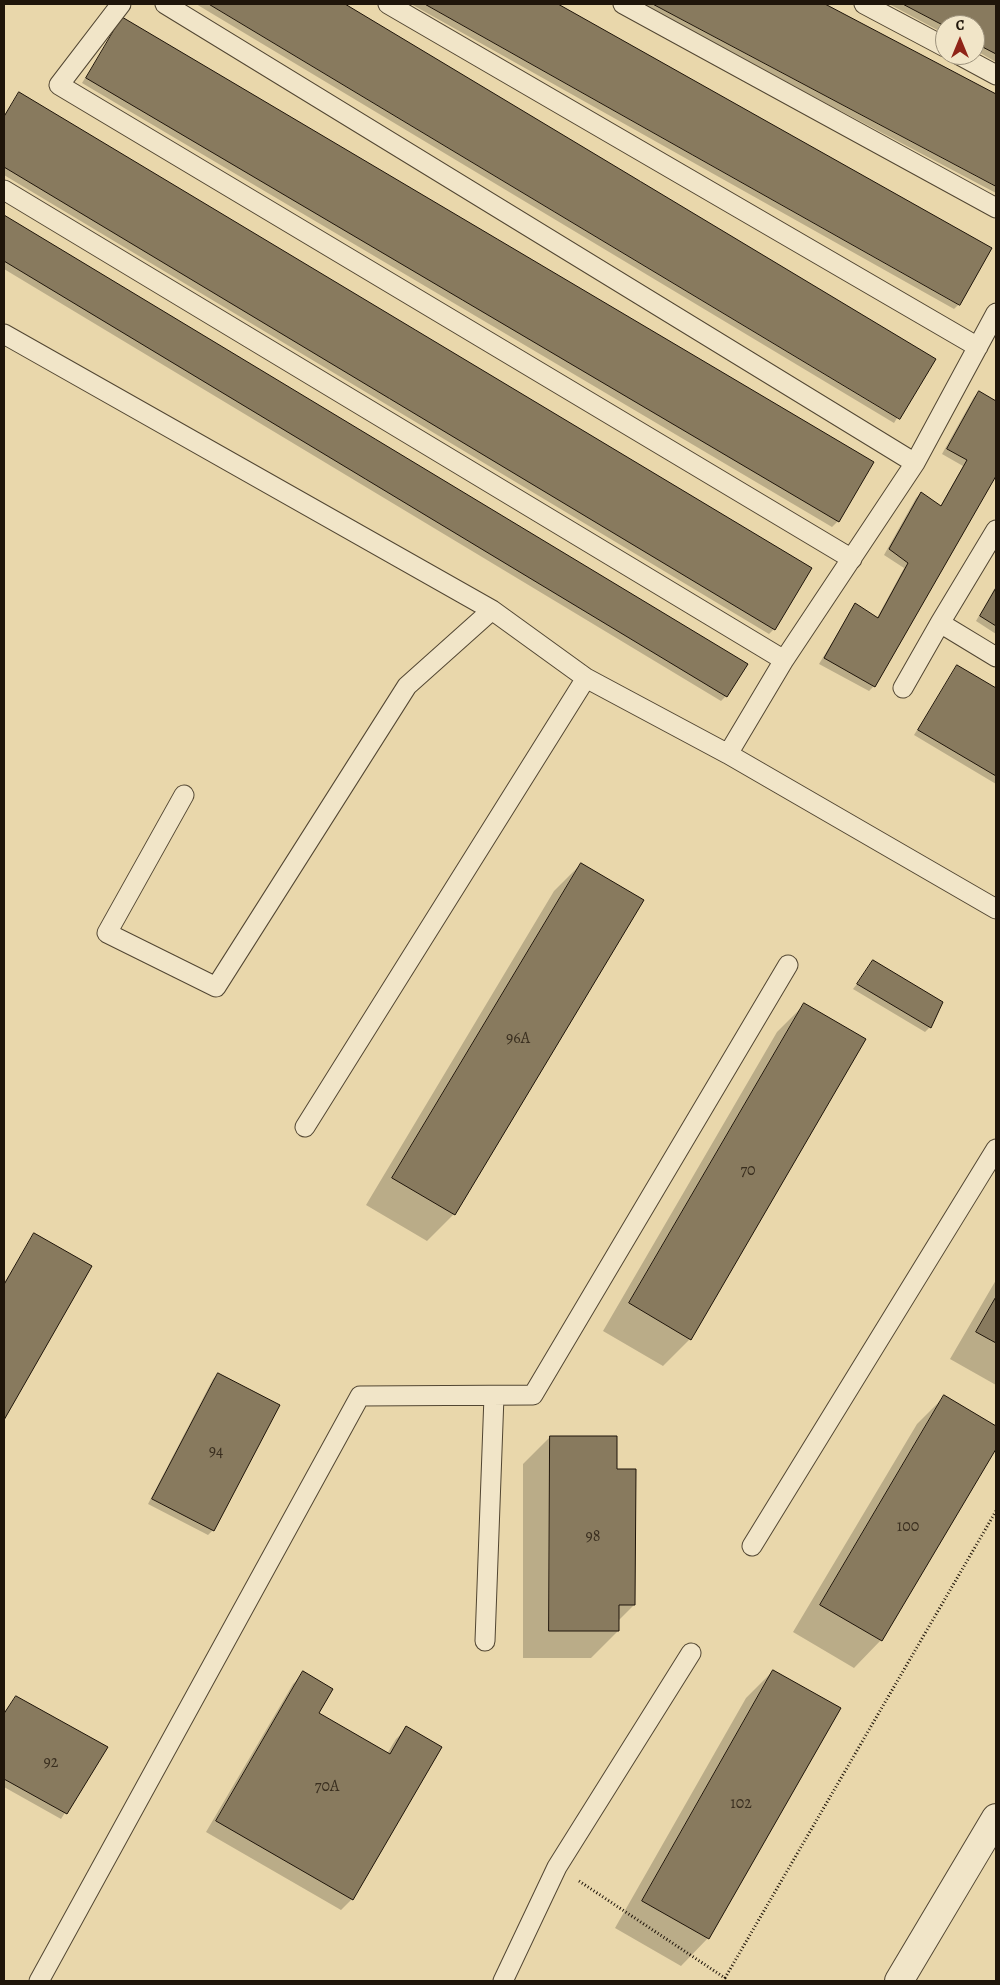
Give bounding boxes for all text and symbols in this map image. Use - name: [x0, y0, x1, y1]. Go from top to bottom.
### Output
- north arrow: [935, 15, 985, 65]
- text: С: [956, 16, 964, 35]
- house number: 96А: [506, 1029, 530, 1049]
- house number: 70: [740, 1161, 756, 1181]
- house number: 94: [209, 1442, 223, 1462]
- house number: 100: [897, 1517, 919, 1537]
- house number: 98: [585, 1527, 601, 1547]
- house number: 92: [44, 1753, 58, 1773]
- house number: 70А: [315, 1777, 339, 1797]
- house number: 102: [730, 1794, 752, 1814]

